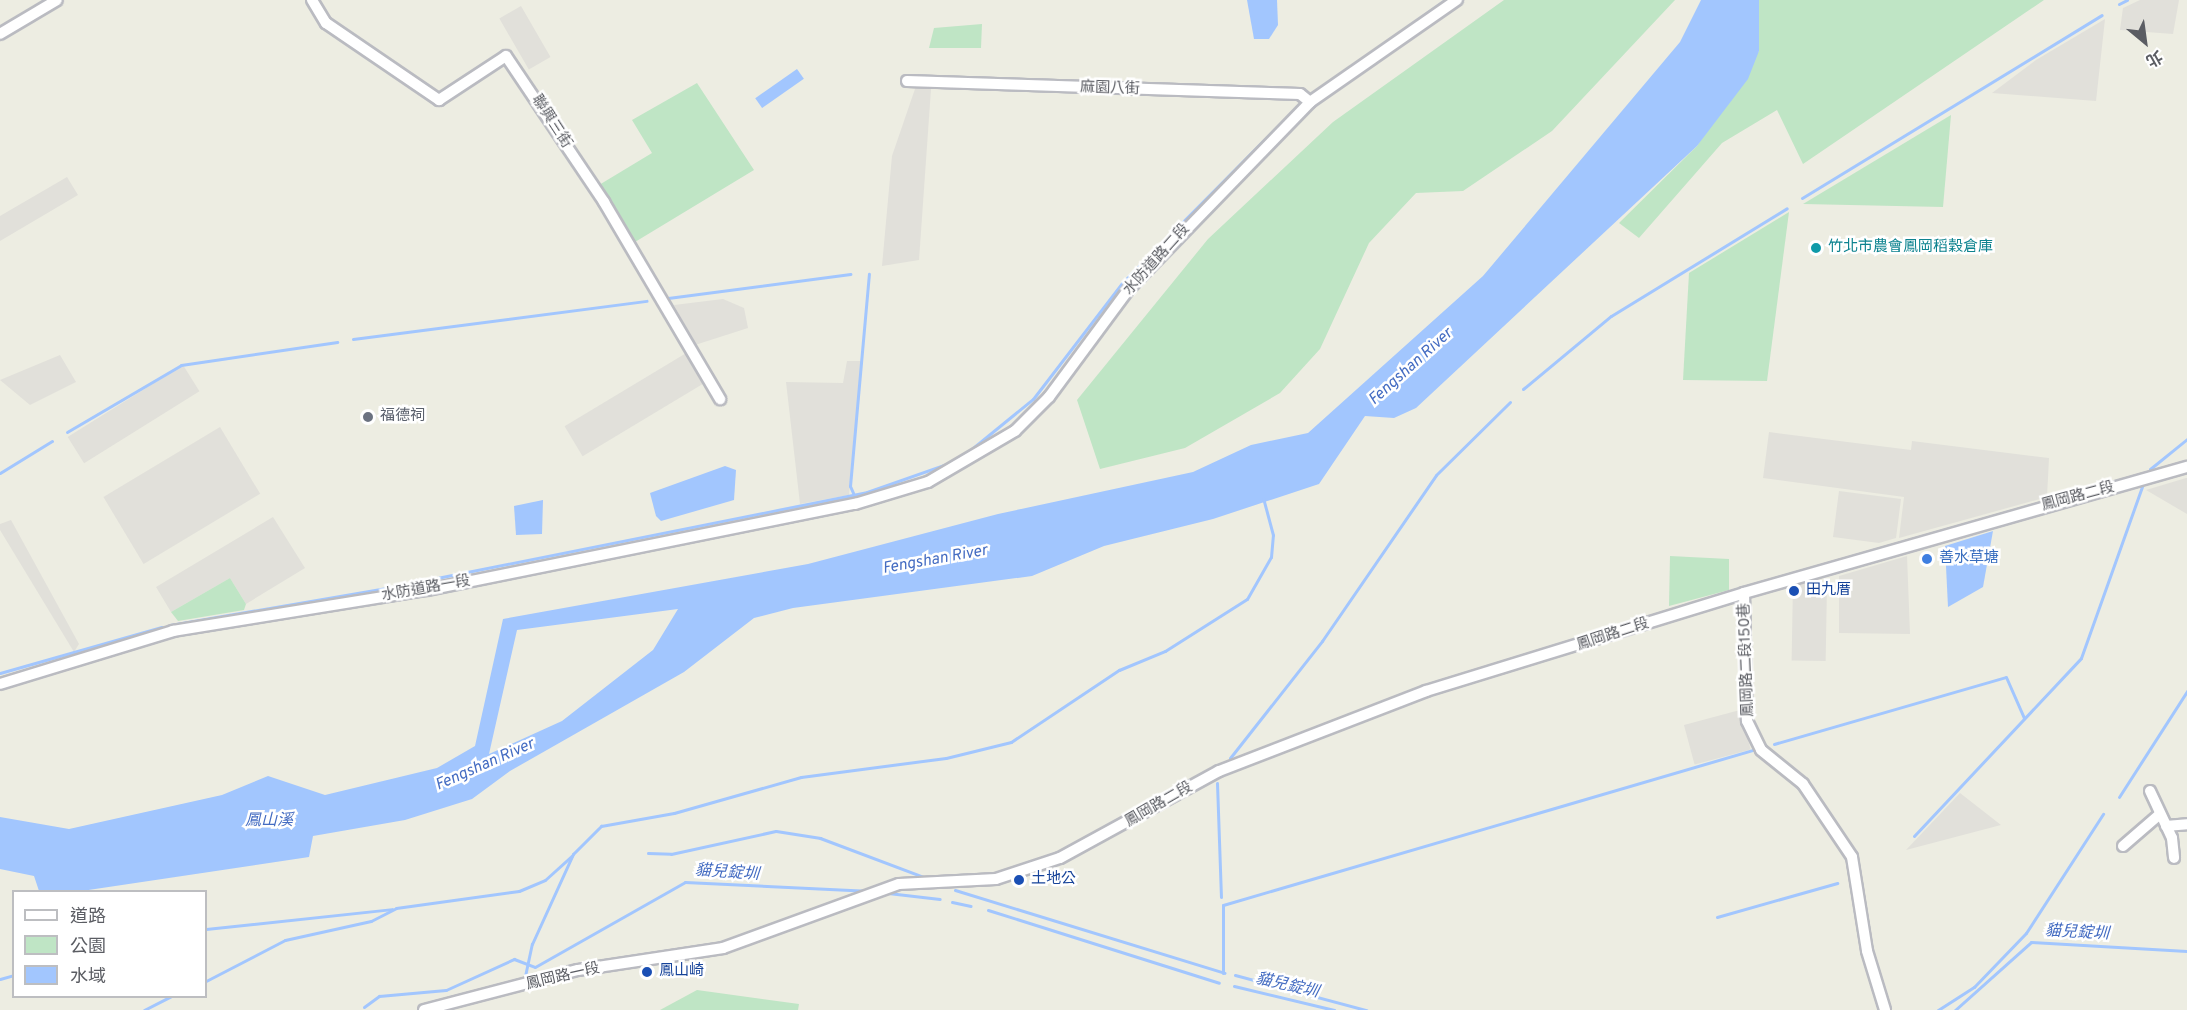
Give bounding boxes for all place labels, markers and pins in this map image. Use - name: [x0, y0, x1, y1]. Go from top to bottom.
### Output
- place label: 竹北市農會鳳岡稻穀倉庫: [1828, 239, 1993, 257]
- marker: 竹北市農會鳳岡稻穀倉庫: [1809, 241, 1823, 255]
- place label: 福德祠: [380, 408, 425, 426]
- marker: 福德祠: [361, 410, 375, 424]
- place label: 善水草塘: [1939, 550, 1999, 568]
- marker: 善水草塘: [1920, 552, 1934, 566]
- place label: 田九厝: [1806, 582, 1851, 600]
- marker: 田九厝: [1787, 584, 1801, 598]
- place label: 土地公: [1031, 871, 1076, 889]
- marker: 土地公: [1012, 873, 1026, 887]
- place label: 鳳山崎: [659, 963, 704, 981]
- marker: 鳳山崎: [640, 965, 654, 979]

